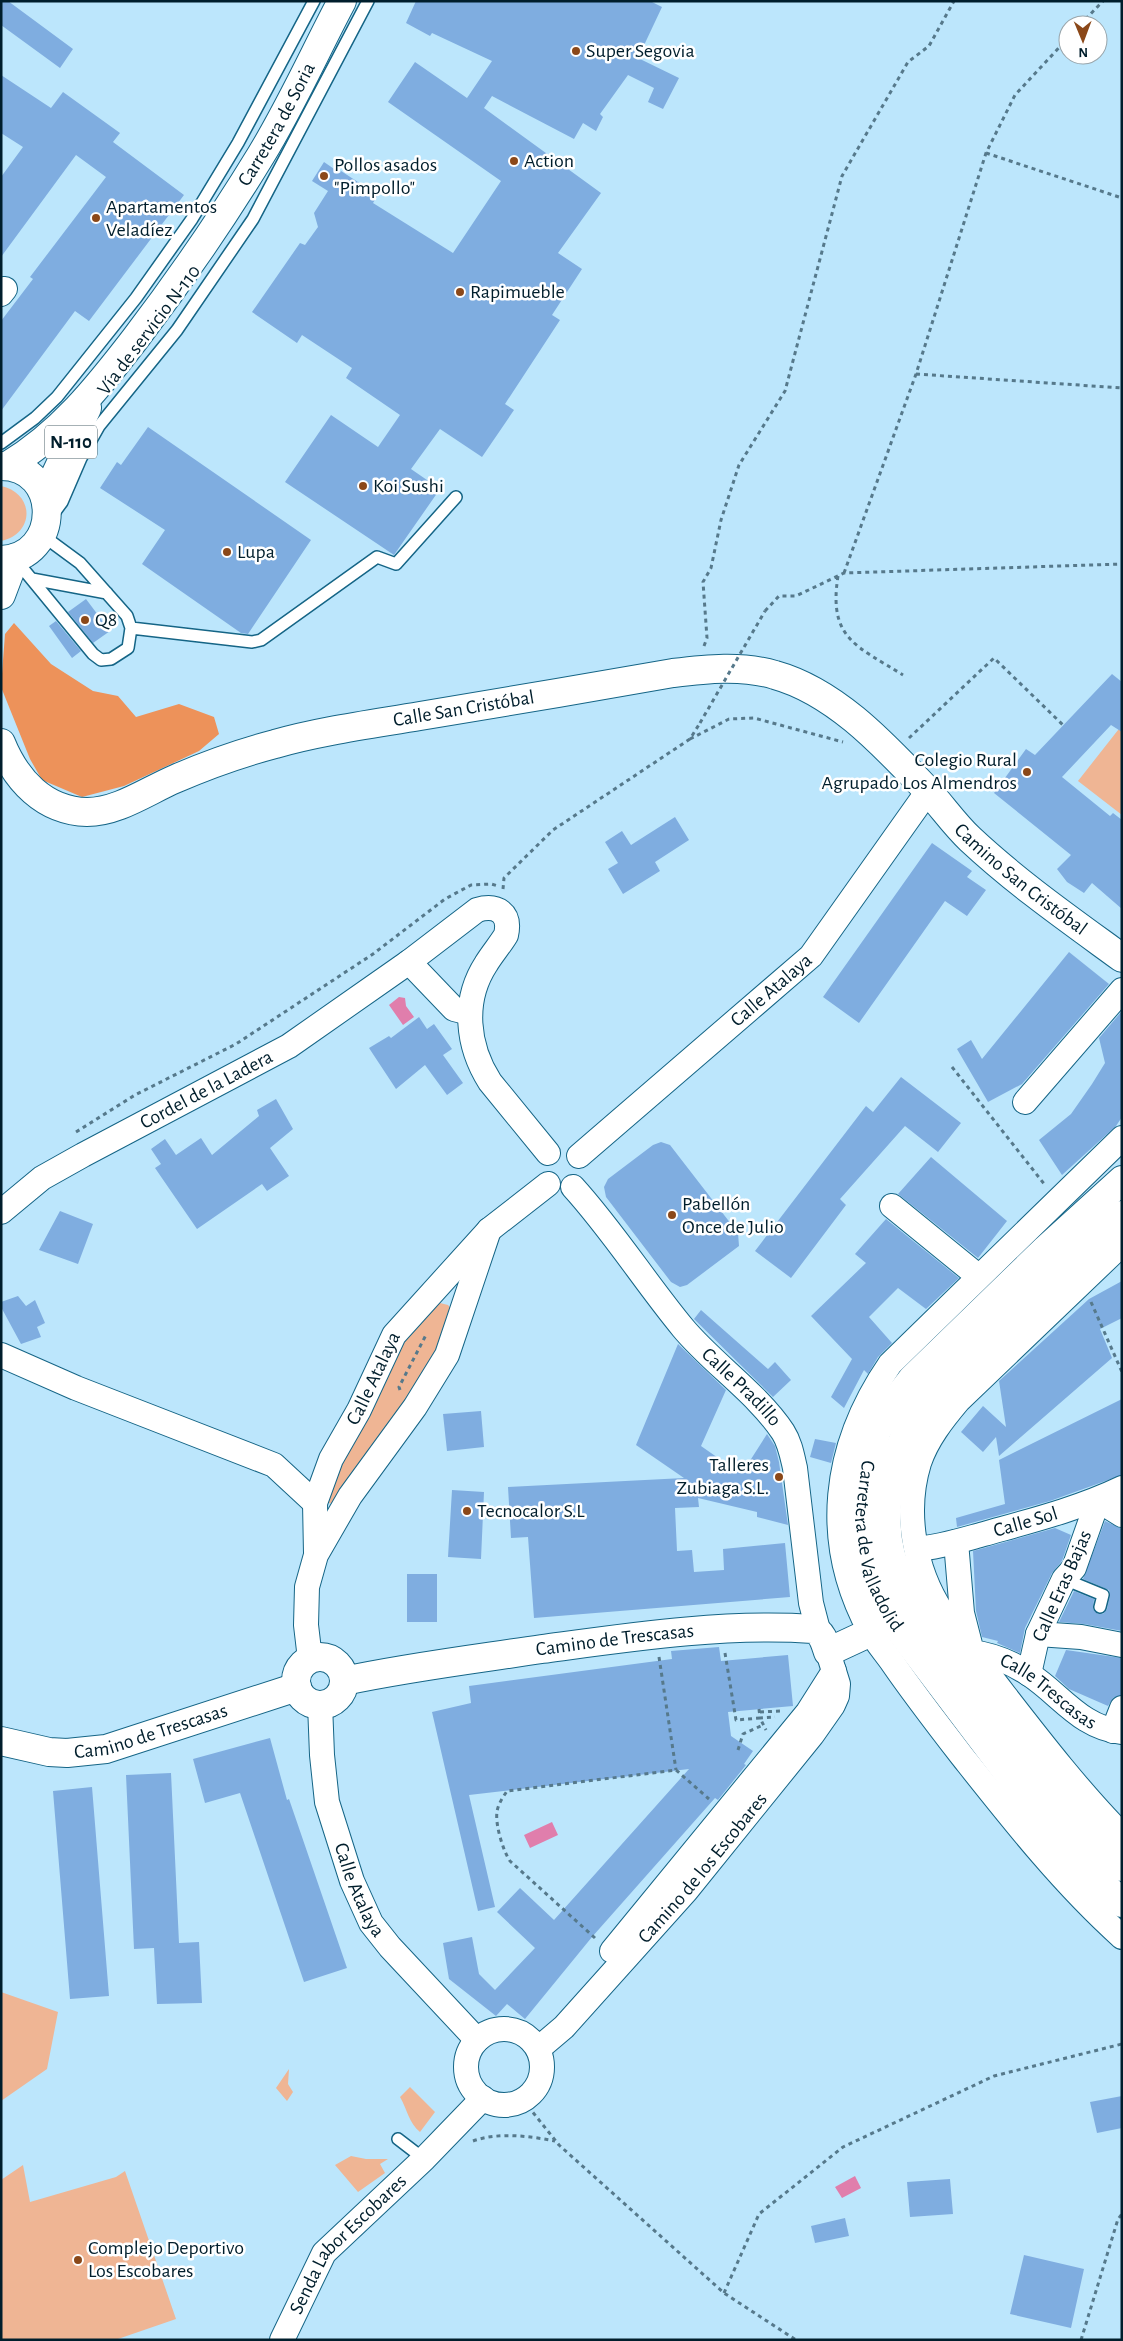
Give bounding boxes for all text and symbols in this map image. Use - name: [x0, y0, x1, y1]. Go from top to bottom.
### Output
- north arrow: [1058, 15, 1108, 65]
- place label: Super Segovia: [586, 41, 695, 61]
- marker: Super Segovia: [570, 45, 582, 57]
- text: N: [1078, 45, 1088, 59]
- street label: Carretera de Soria: [234, 59, 319, 190]
- place label: Action: [524, 151, 574, 171]
- place label: Pollos asados "Pimpollo": [334, 155, 437, 198]
- marker: Action: [508, 155, 520, 167]
- marker: Pollos asados "Pimpollo": [318, 170, 330, 182]
- place label: Apartamentos Veladíez: [106, 197, 217, 240]
- marker: Apartamentos Veladíez: [90, 212, 102, 224]
- street label: Vía de servicio N-110: [94, 261, 204, 399]
- place label: Rapimueble: [470, 282, 565, 302]
- marker: Rapimueble: [454, 286, 466, 298]
- road number: N-110: [45, 426, 97, 458]
- place label: Koi Sushi: [373, 476, 444, 496]
- marker: Koi Sushi: [357, 480, 369, 492]
- place label: Lupa: [237, 542, 275, 562]
- marker: Lupa: [221, 546, 233, 558]
- place label: Q8: [95, 610, 117, 630]
- marker: Q8: [79, 614, 91, 626]
- street label: Calle San Cristóbal: [392, 687, 536, 730]
- place label: Colegio Rural Agrupado Los Almendros: [822, 750, 1017, 793]
- marker: Colegio Rural Agrupado Los Almendros: [1021, 766, 1033, 778]
- street label: Camino San Cristóbal: [950, 820, 1091, 939]
- street label: Calle Atalaya: [727, 950, 816, 1030]
- street label: Cordel de la Ladera: [137, 1046, 276, 1133]
- place label: Pabellón Once de Julio: [682, 1194, 784, 1237]
- marker: Pabellón Once de Julio: [666, 1209, 678, 1221]
- street label: Calle Atalaya: [343, 1329, 404, 1428]
- street label: Calle Pradillo: [698, 1344, 785, 1430]
- place label: Talleres Zubiaga S.L.: [676, 1455, 769, 1498]
- street label: Carretera de Valladolid: [851, 1459, 907, 1635]
- marker: Talleres Zubiaga S.L.: [773, 1471, 785, 1483]
- place label: Tecnocalor S.L: [477, 1501, 585, 1521]
- street label: Calle Sol: [991, 1503, 1060, 1541]
- marker: Tecnocalor S.L: [461, 1505, 473, 1517]
- street label: Calle Eras Bajas: [1029, 1527, 1095, 1645]
- street label: Camino de Trescasas: [534, 1621, 695, 1660]
- street label: Calle Trescasas: [997, 1650, 1100, 1733]
- street label: Camino de Trescasas: [73, 1700, 230, 1762]
- street label: Camino de los Escobares: [634, 1789, 771, 1947]
- street label: Calle Atalaya: [331, 1840, 388, 1941]
- street label: Senda Labor Escobares: [286, 2171, 410, 2317]
- place label: Complejo Deportivo Los Escobares: [88, 2238, 244, 2281]
- marker: Complejo Deportivo Los Escobares: [72, 2254, 84, 2266]

